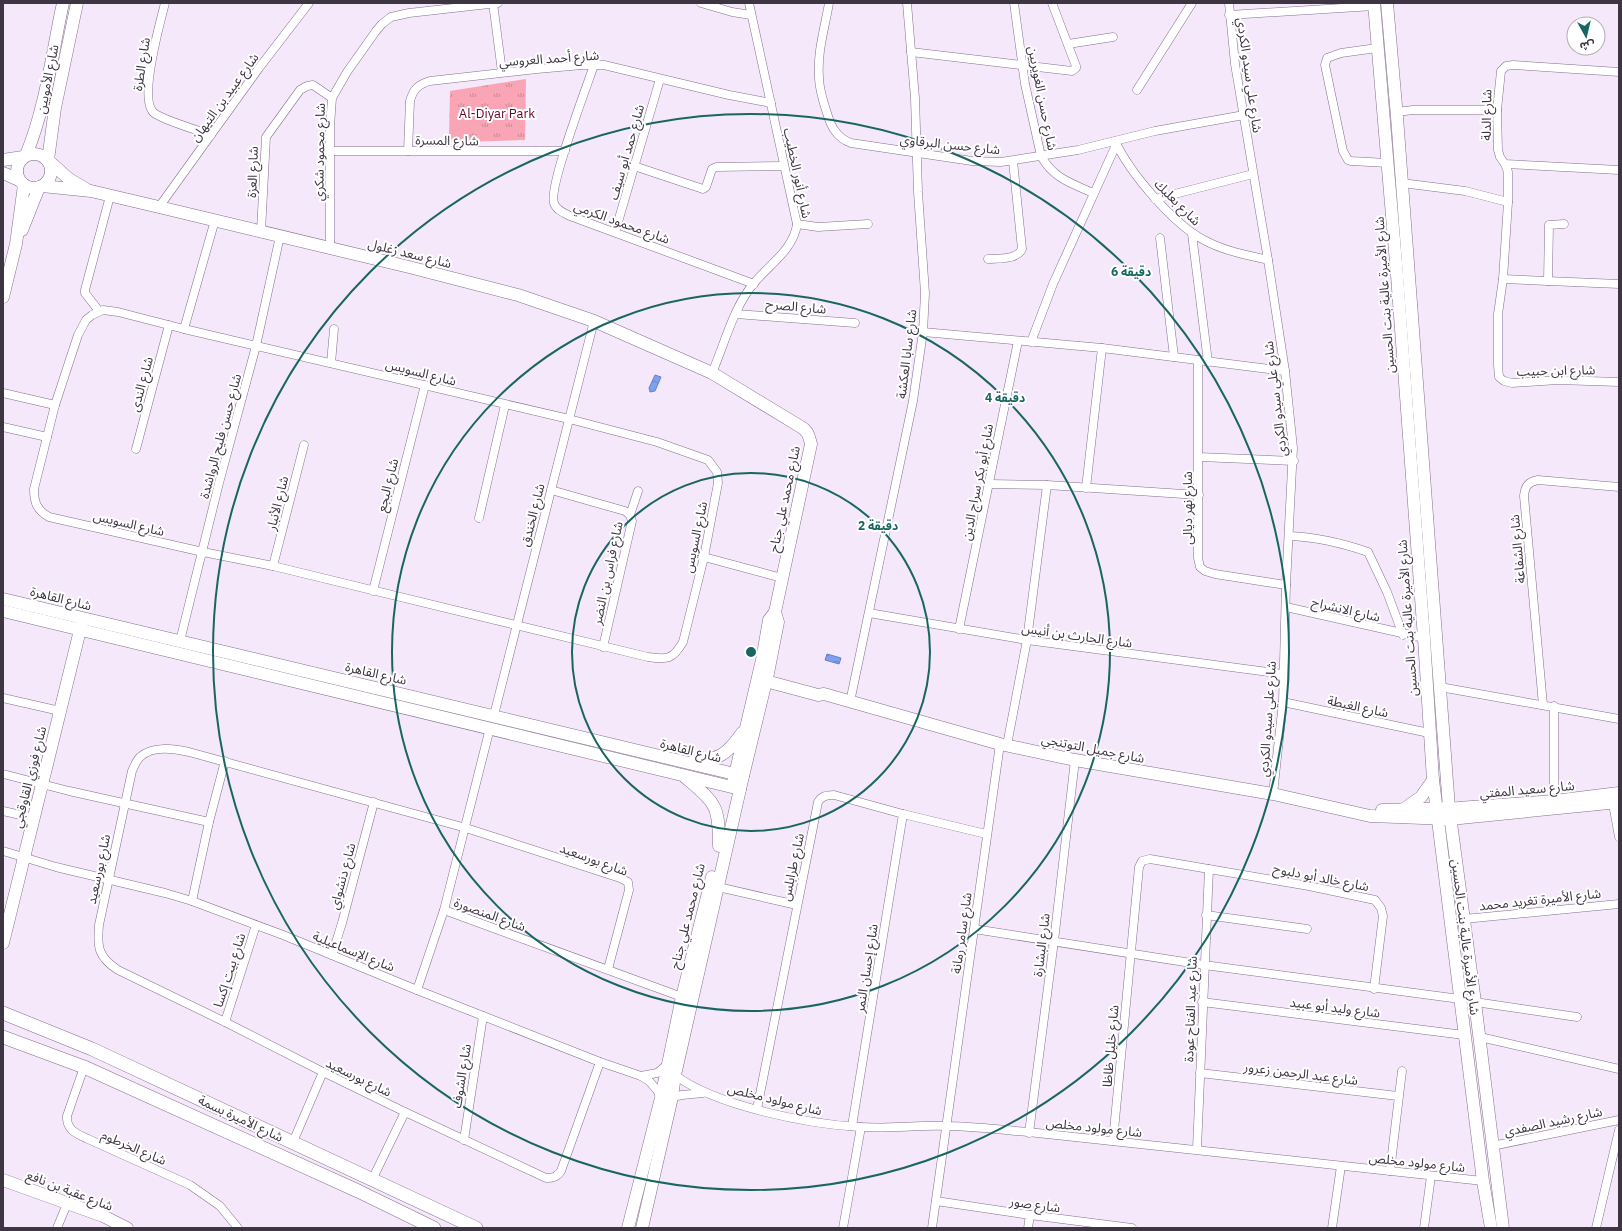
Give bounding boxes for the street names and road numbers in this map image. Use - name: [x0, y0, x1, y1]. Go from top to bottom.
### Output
- street label: شارع علي سيدو الكردي: [1231, 16, 1266, 134]
- street label: شارع الطرة: [129, 36, 156, 92]
- street label: شارع الأمويين: [32, 43, 65, 116]
- street label: شارع حسن الغويريين: [1022, 44, 1061, 152]
- street label: شارع أحمد العروسي: [498, 47, 600, 72]
- street label: شارع عبيد بن التيهان: [186, 50, 264, 146]
- street label: شارع الدلة: [1478, 89, 1497, 141]
- street label: شارع حمد أبو سيف: [605, 102, 650, 202]
- street label: شارع محمود شكري: [310, 103, 331, 201]
- street label: شارع أنور الخطيب: [778, 126, 815, 220]
- street label: شارع المسرة: [415, 131, 479, 152]
- street label: شارع حسن البرقاوي: [899, 131, 1001, 160]
- street label: شارع العزة: [243, 146, 264, 198]
- street label: شارع بعلبك: [1149, 175, 1205, 231]
- street label: شارع محمود الكرمي: [571, 197, 672, 250]
- street label: شارع الأميرة عالية بنت الحسين: [1371, 216, 1400, 374]
- street label: شارع سعد زغلول: [366, 235, 453, 274]
- street label: شارع الصرح: [765, 295, 827, 320]
- street label: شارع سابا العكشة: [893, 308, 922, 400]
- street label: شارع علي سيدو الكردي: [1260, 340, 1293, 458]
- street label: شارع الندى: [126, 355, 159, 414]
- street label: شارع السويس: [383, 355, 458, 391]
- street label: شارع ابن حبيب: [1516, 361, 1596, 382]
- street label: شارع حسن فليح الرواشدة: [196, 372, 247, 501]
- street label: شارع أبو بكر سراج الدين: [958, 422, 999, 542]
- street label: شارع محمد علي جناح: [765, 444, 806, 554]
- street label: شارع البجع: [373, 457, 404, 514]
- street label: شارع نهر ديالى: [1179, 471, 1198, 545]
- street label: شارع الأنبار: [262, 474, 294, 534]
- street label: شارع الخندق: [516, 482, 550, 549]
- street label: شارع السويس: [680, 500, 713, 575]
- street label: شارع السويس: [91, 507, 166, 542]
- street label: شارع الشفاعة: [1506, 514, 1531, 584]
- street label: شارع فراس بن النضر: [588, 520, 629, 628]
- street label: شارع الأميرة عالية بنت الحسين: [1394, 539, 1423, 697]
- street label: شارع القاهرة: [28, 583, 93, 616]
- street label: شارع الانشراح: [1309, 593, 1382, 628]
- street label: شارع الحارث بن أنيس: [1020, 619, 1133, 654]
- street label: شارع القاهرة: [343, 658, 408, 691]
- street label: شارع علي سيدو الكردي: [1255, 660, 1282, 778]
- street label: شارع الغبطة: [1326, 692, 1390, 723]
- street label: شارع فوزي القاوقجي: [9, 724, 52, 830]
- street label: شارع جميل التوتنجي: [1040, 730, 1146, 769]
- street label: شارع القاهرة: [658, 735, 723, 768]
- street label: شارع سعيد المفتي: [1479, 777, 1575, 804]
- street label: شارع طرابلس: [777, 832, 810, 903]
- street label: شارع بورسعيد: [83, 833, 116, 906]
- street label: شارع بورسعيد: [557, 839, 630, 882]
- street label: شارع دنشواي: [325, 841, 361, 912]
- street label: شارع الأميرة عالية بنت الحسين: [1446, 858, 1484, 1016]
- street label: شارع خالد أبو دلبوح: [1271, 860, 1370, 897]
- street label: شارع محمد علي جناح: [666, 862, 711, 971]
- street label: شارع الأميرة تغريد محمد: [1478, 885, 1602, 916]
- street label: شارع سامر رمانة: [947, 891, 978, 975]
- street label: شارع المنصورة: [451, 894, 528, 937]
- street label: شارع البشارة: [1029, 912, 1056, 978]
- street label: شارع إحسان النمر: [851, 923, 884, 1015]
- street label: شارع الإسماعيلية: [310, 927, 397, 977]
- street label: شارع بيت إكسا: [209, 931, 251, 1010]
- street label: شارع عبد الفتاح عودة: [1180, 956, 1203, 1063]
- street label: شارع وليد أبو عبيد: [1289, 994, 1381, 1023]
- street label: شارع خليل ظاظا: [1098, 1004, 1125, 1088]
- street label: شارع الشوف: [448, 1043, 477, 1110]
- street label: شارع بورسعيد: [322, 1054, 394, 1102]
- street label: شارع عبد الرحمن زعرور: [1242, 1058, 1359, 1091]
- street label: شارع مولود مخلص: [725, 1080, 824, 1121]
- street label: شارع الأميرة بسمة: [195, 1091, 286, 1147]
- street label: شارع رشيد الصفدي: [1502, 1103, 1604, 1142]
- street label: شارع مولود مخلص: [1045, 1114, 1143, 1143]
- street label: شارع الخرطوم: [98, 1126, 169, 1171]
- street label: شارع مولود مخلص: [1368, 1149, 1466, 1178]
- street label: شارع عقبة بن نافع: [23, 1166, 115, 1217]
- street label: شارع صور: [1007, 1192, 1061, 1218]

